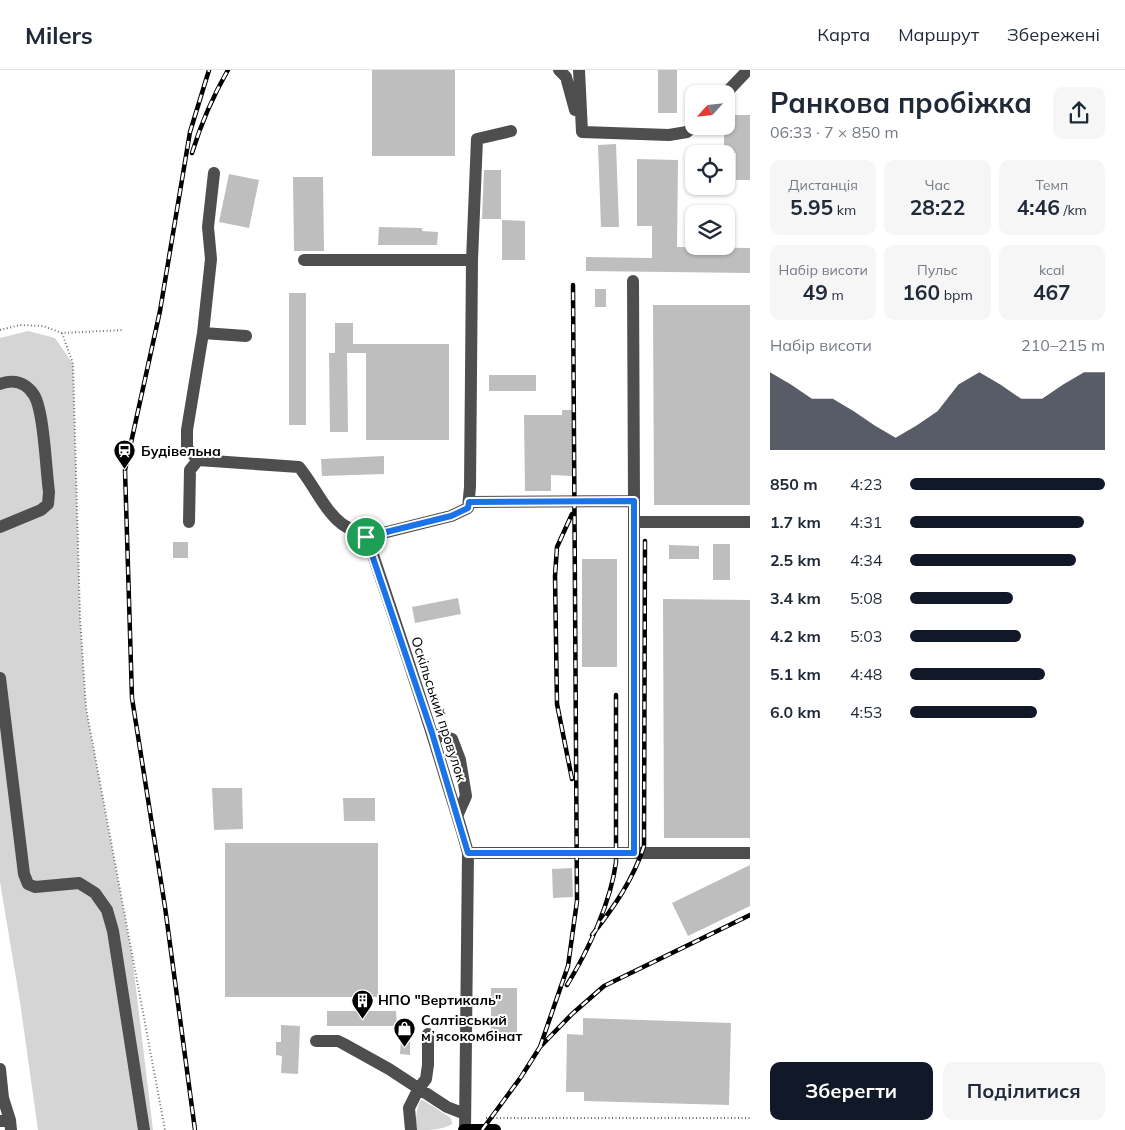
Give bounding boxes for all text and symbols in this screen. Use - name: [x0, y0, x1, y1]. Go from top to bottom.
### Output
- text: Milers: [25, 20, 93, 50]
- text: Карта: [817, 23, 870, 46]
- text: Маршрут: [898, 23, 979, 46]
- text: Збережені: [1007, 23, 1100, 46]
- north arrow: [685, 85, 735, 135]
- map controls: [685, 85, 735, 255]
- text: Ранкова пробіжка: [770, 85, 1032, 120]
- button: share: [1053, 87, 1105, 139]
- text: 06:33 · 7 × 850 m: [770, 122, 899, 142]
- button: locate: [685, 145, 735, 195]
- text: Дистанція: [788, 176, 858, 194]
- text: Час: [925, 176, 950, 194]
- text: Темп: [1035, 176, 1068, 194]
- text: 5.95: [790, 194, 833, 220]
- text: 28:22: [910, 194, 965, 220]
- text: 4:46: [1017, 194, 1060, 220]
- text: km: [833, 201, 856, 219]
- text: /km: [1060, 201, 1087, 219]
- button: layers: [685, 205, 735, 255]
- text: Набір висоти: [779, 261, 868, 279]
- text: Пульс: [917, 261, 958, 279]
- text: kcal: [1039, 261, 1065, 279]
- text: 49: [803, 279, 828, 305]
- text: 160: [902, 279, 940, 305]
- text: 467: [1033, 279, 1071, 305]
- text: m: [828, 286, 844, 304]
- text: bpm: [940, 286, 973, 304]
- text: Набір висоти: [770, 335, 872, 355]
- text: 210–215 m: [1021, 335, 1105, 355]
- station icon: Будівельна: [113, 439, 137, 470]
- place label: Будівельна: [141, 442, 221, 460]
- text: 850 m: [770, 474, 818, 494]
- text: 4:23: [850, 474, 882, 494]
- text: 1.7 km: [770, 512, 821, 532]
- text: 4:31: [850, 512, 882, 532]
- pin: [345, 516, 387, 558]
- icon: arrive: [352, 523, 380, 551]
- text: 2.5 km: [770, 550, 821, 570]
- text: 4:34: [850, 550, 882, 570]
- text: 3.4 km: [770, 588, 821, 608]
- text: 5:08: [850, 588, 882, 608]
- text: 4.2 km: [770, 626, 821, 646]
- text: 5:03: [850, 626, 882, 646]
- street label: Оскільський провулок: [407, 634, 471, 784]
- text: 5.1 km: [770, 664, 821, 684]
- text: 4:48: [850, 664, 882, 684]
- text: 6.0 km: [770, 702, 821, 722]
- text: 4:53: [850, 702, 882, 722]
- building icon: НПО "Вертикаль": [350, 988, 374, 1019]
- place label: НПО "Вертикаль": [378, 991, 501, 1009]
- place label: Салтівський мʼясокомбінат: [421, 1011, 522, 1045]
- shop icon: Салтівський мʼясокомбінат: [393, 1016, 417, 1047]
- button: Зберегти: [770, 1062, 933, 1120]
- button: Поділитися: [943, 1062, 1105, 1120]

